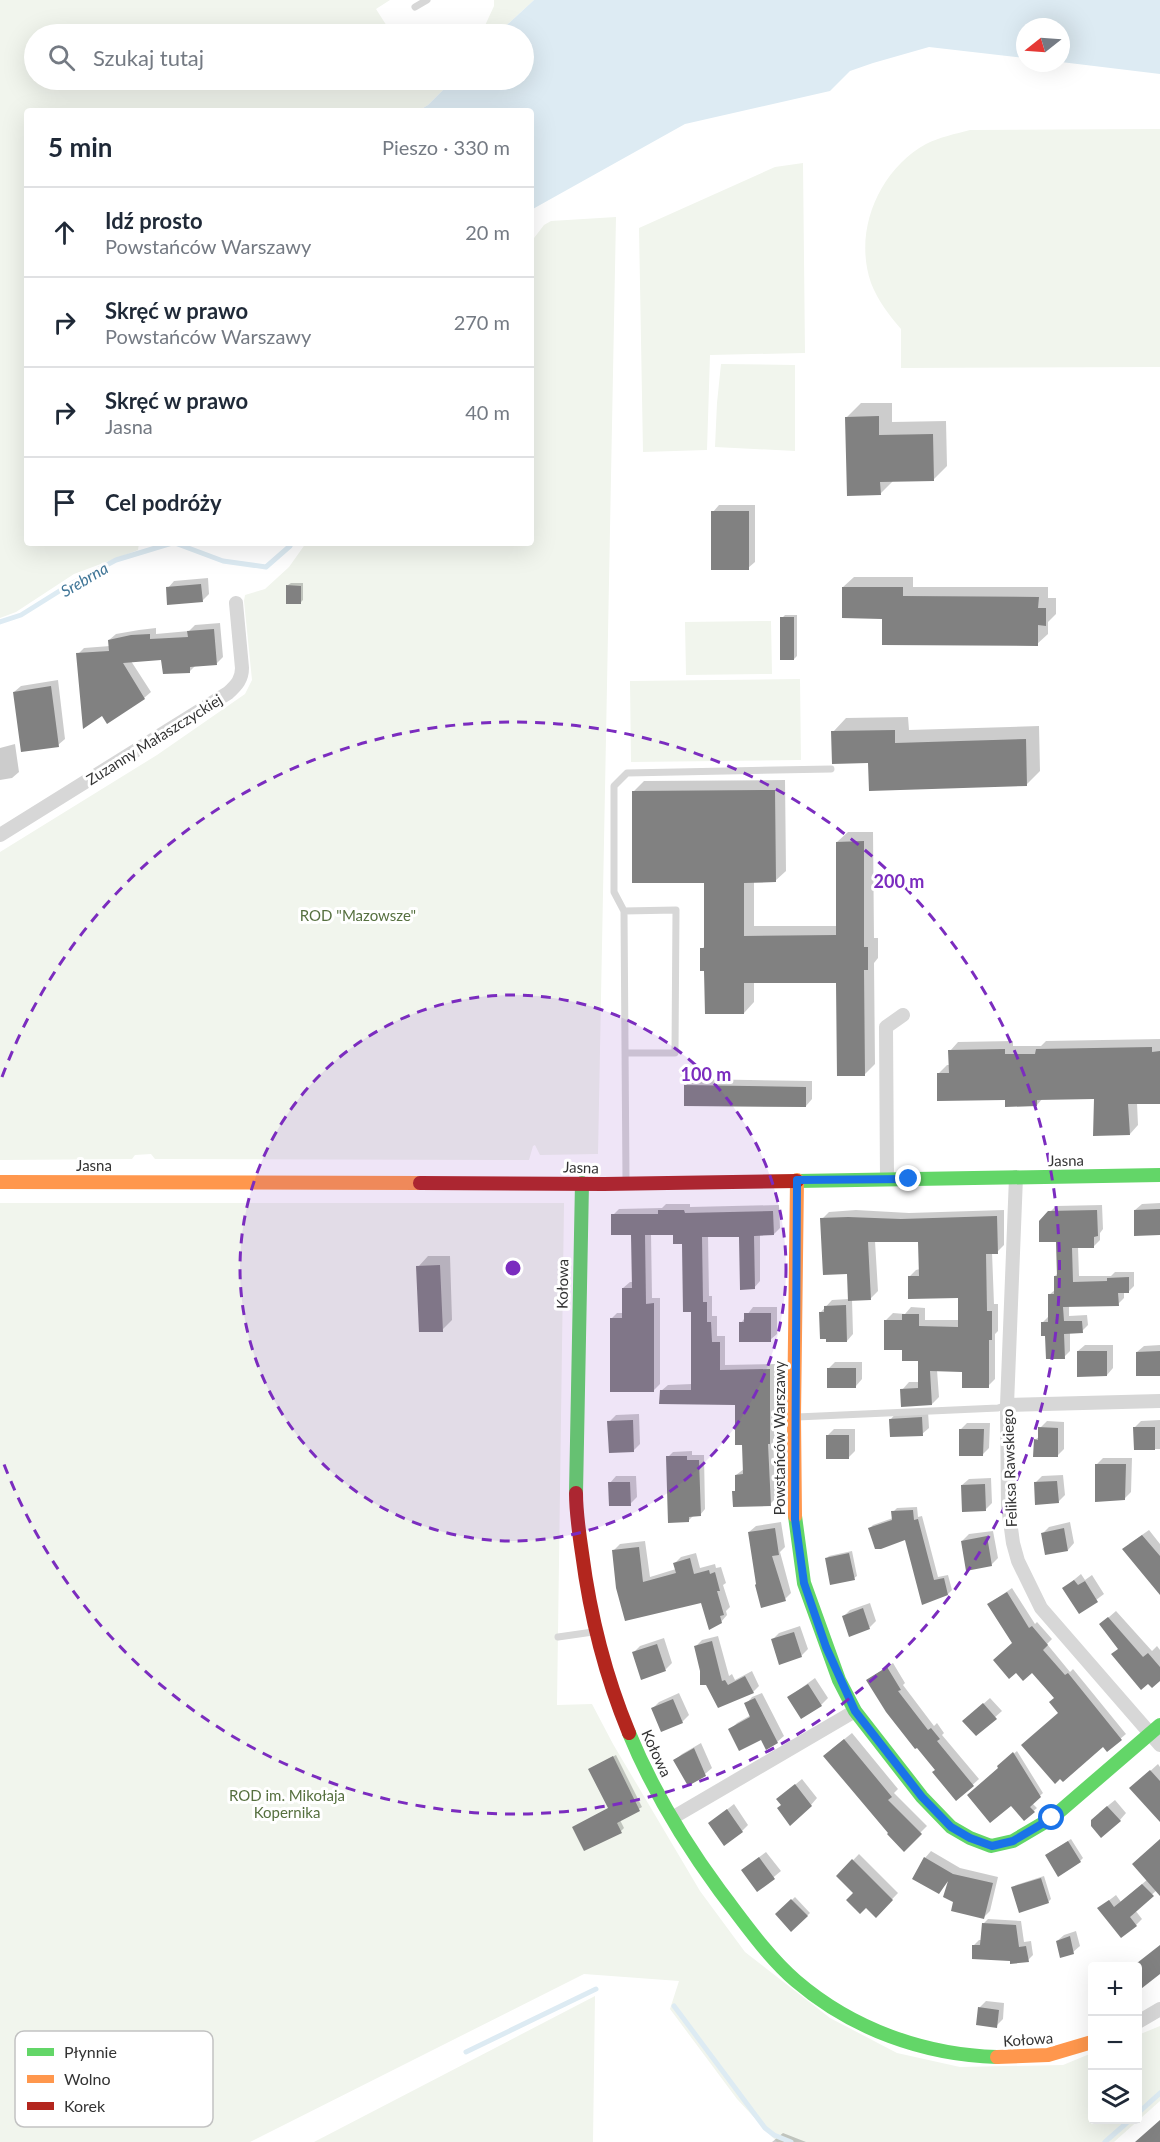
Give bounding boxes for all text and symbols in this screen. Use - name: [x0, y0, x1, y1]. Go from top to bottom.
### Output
- north arrow: [1016, 18, 1070, 72]
- search box: [24, 24, 534, 90]
- icon: search: [45, 41, 78, 74]
- text: Szukaj tutaj: [93, 44, 204, 71]
- text: 5 min: [48, 131, 112, 163]
- text: Pieszo · 330 m: [382, 135, 510, 159]
- text: Idź prosto: [105, 207, 203, 234]
- icon: ahead: [48, 216, 81, 249]
- text: 20 m: [465, 220, 510, 244]
- text: Powstańców Warszawy: [105, 234, 311, 258]
- text: Skręć w prawo: [105, 297, 248, 324]
- icon: right: [48, 306, 81, 339]
- text: 270 m: [454, 310, 510, 334]
- text: Powstańców Warszawy: [105, 324, 311, 348]
- text: Skręć w prawo: [105, 387, 248, 414]
- icon: right: [48, 396, 81, 429]
- text: 40 m: [465, 400, 510, 424]
- text: Jasna: [105, 414, 153, 438]
- icon: arrive: [48, 486, 81, 519]
- text: Cel podróży: [105, 489, 222, 516]
- water label: Srebrna: [57, 558, 111, 600]
- street label: Zuzanny Małaszczyckiej: [83, 690, 225, 788]
- text: 200 m: [874, 870, 924, 892]
- park label: ROD "Mazowsze": [300, 906, 416, 924]
- text: 100 m: [681, 1063, 731, 1085]
- street label: Jasna: [1048, 1151, 1084, 1169]
- street label: Jasna: [76, 1156, 112, 1174]
- street label: Jasna: [563, 1157, 599, 1177]
- route end: [895, 1165, 921, 1191]
- centre of rings: [503, 1258, 523, 1278]
- street label: Kołowa: [553, 1259, 571, 1309]
- street label: Powstańców Warszawy: [770, 1360, 788, 1515]
- street label: Feliksa Rawskiego: [998, 1408, 1020, 1528]
- street label: Kołowa: [638, 1727, 676, 1779]
- park label: ROD im. Mikołaja Kopernika: [229, 1786, 345, 1821]
- route start: [1038, 1804, 1064, 1830]
- map controls: [1088, 1962, 1142, 2124]
- button: +: [1088, 1962, 1142, 2016]
- button: −: [1088, 2016, 1142, 2070]
- street label: Kołowa: [1002, 2028, 1054, 2050]
- legend: [15, 2031, 213, 2127]
- text: Płynnie: [64, 2042, 117, 2061]
- text: Wolno: [64, 2069, 111, 2088]
- button: layers: [1088, 2070, 1142, 2124]
- text: Korek: [64, 2096, 106, 2115]

